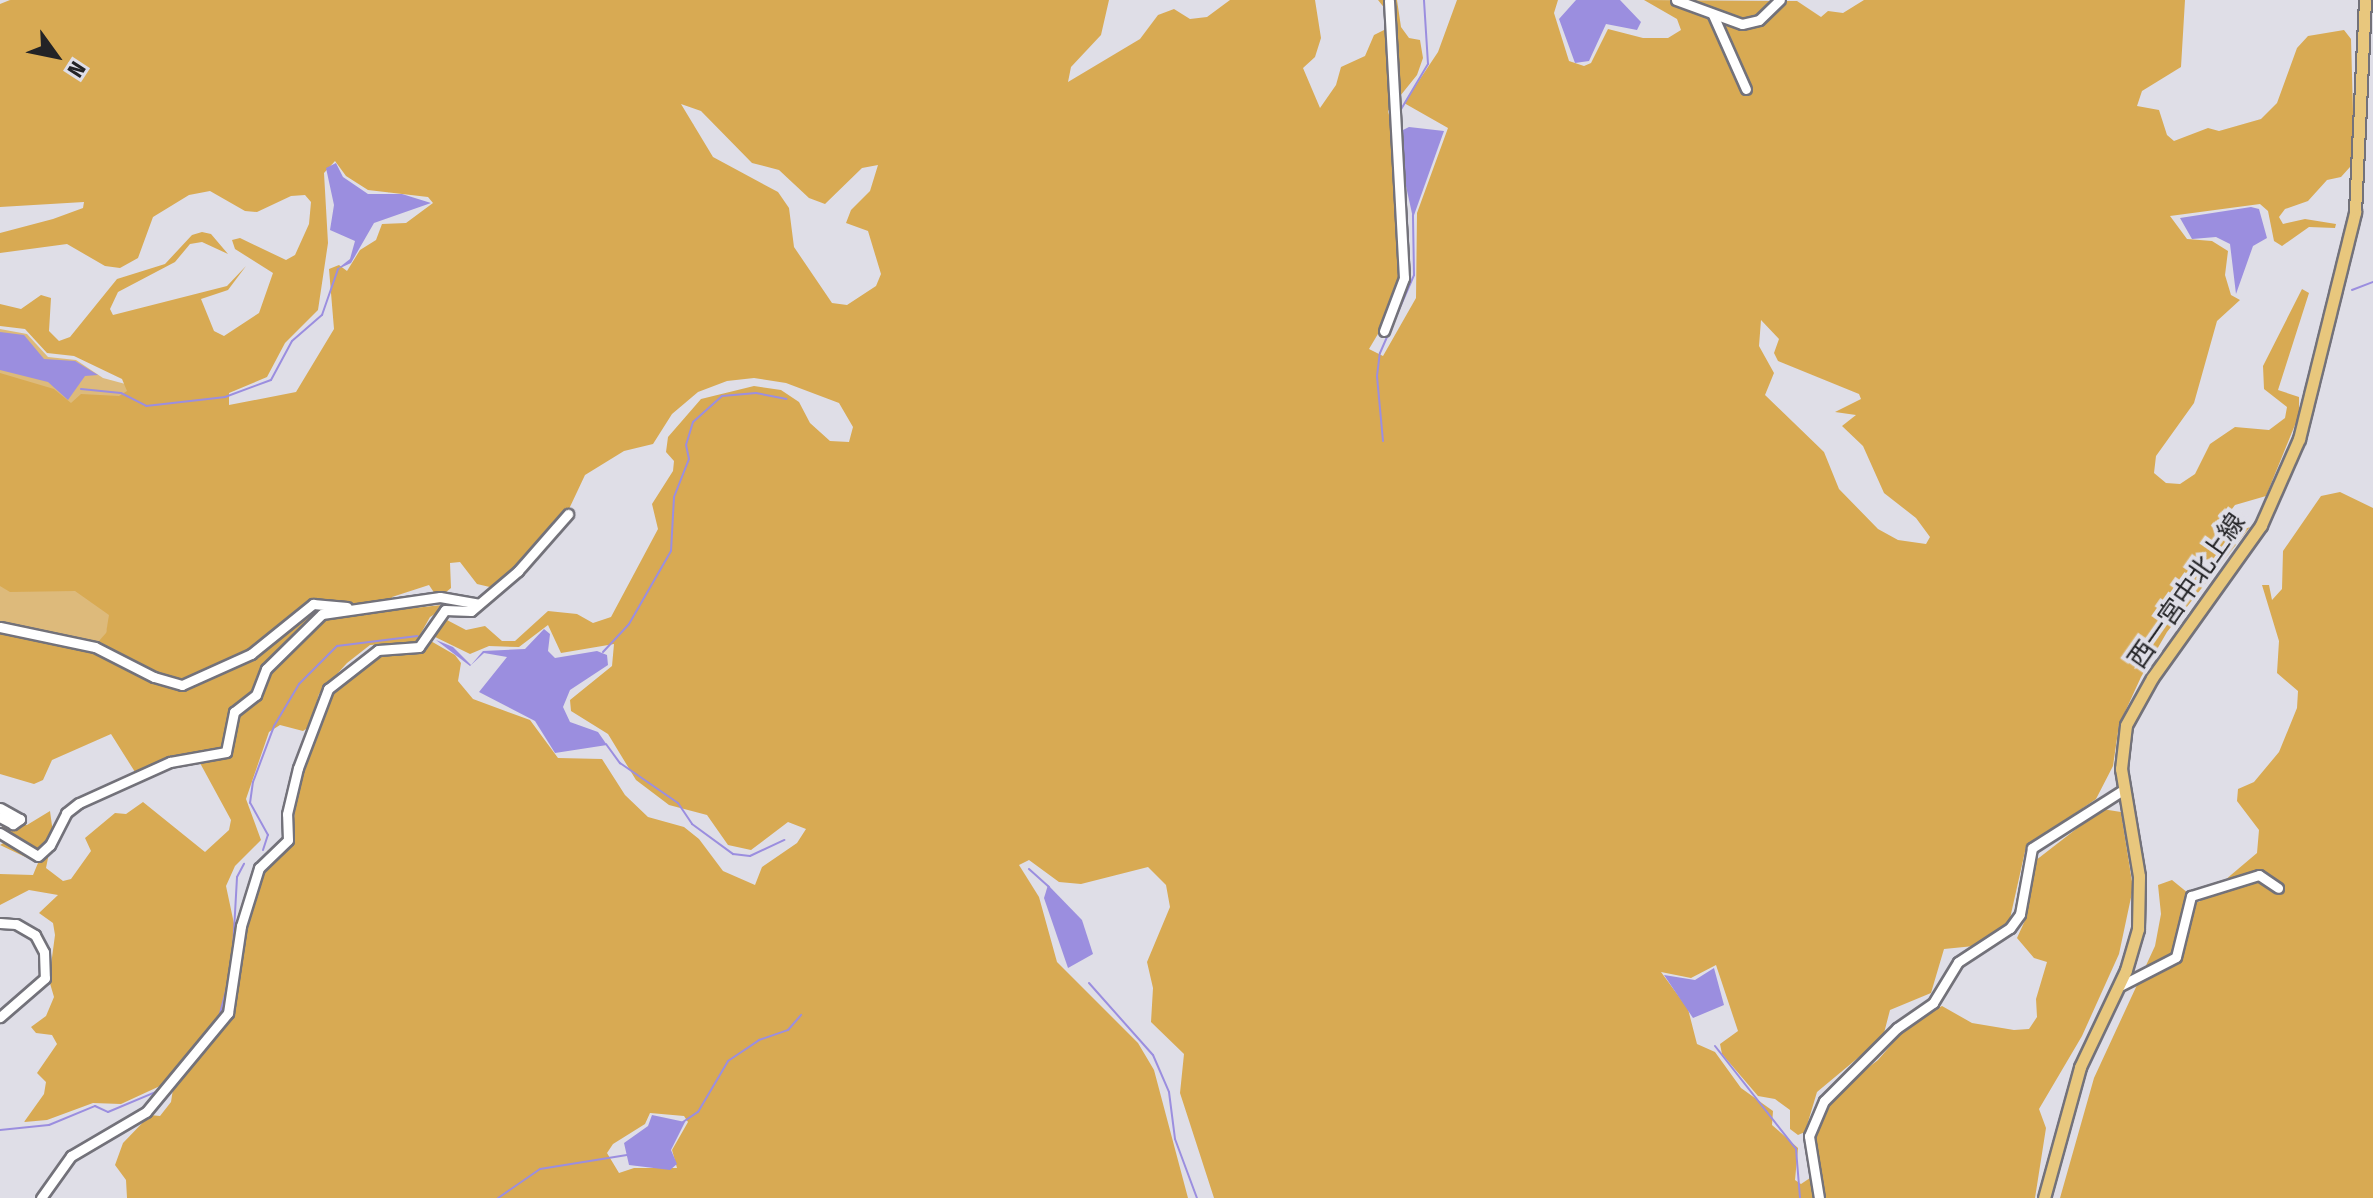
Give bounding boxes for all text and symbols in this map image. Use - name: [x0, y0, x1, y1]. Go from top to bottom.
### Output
- north arrow: [16, 16, 96, 96]
- text: N: [62, 56, 91, 82]
- street label: 西一宮中北上線: [2122, 508, 2252, 674]

